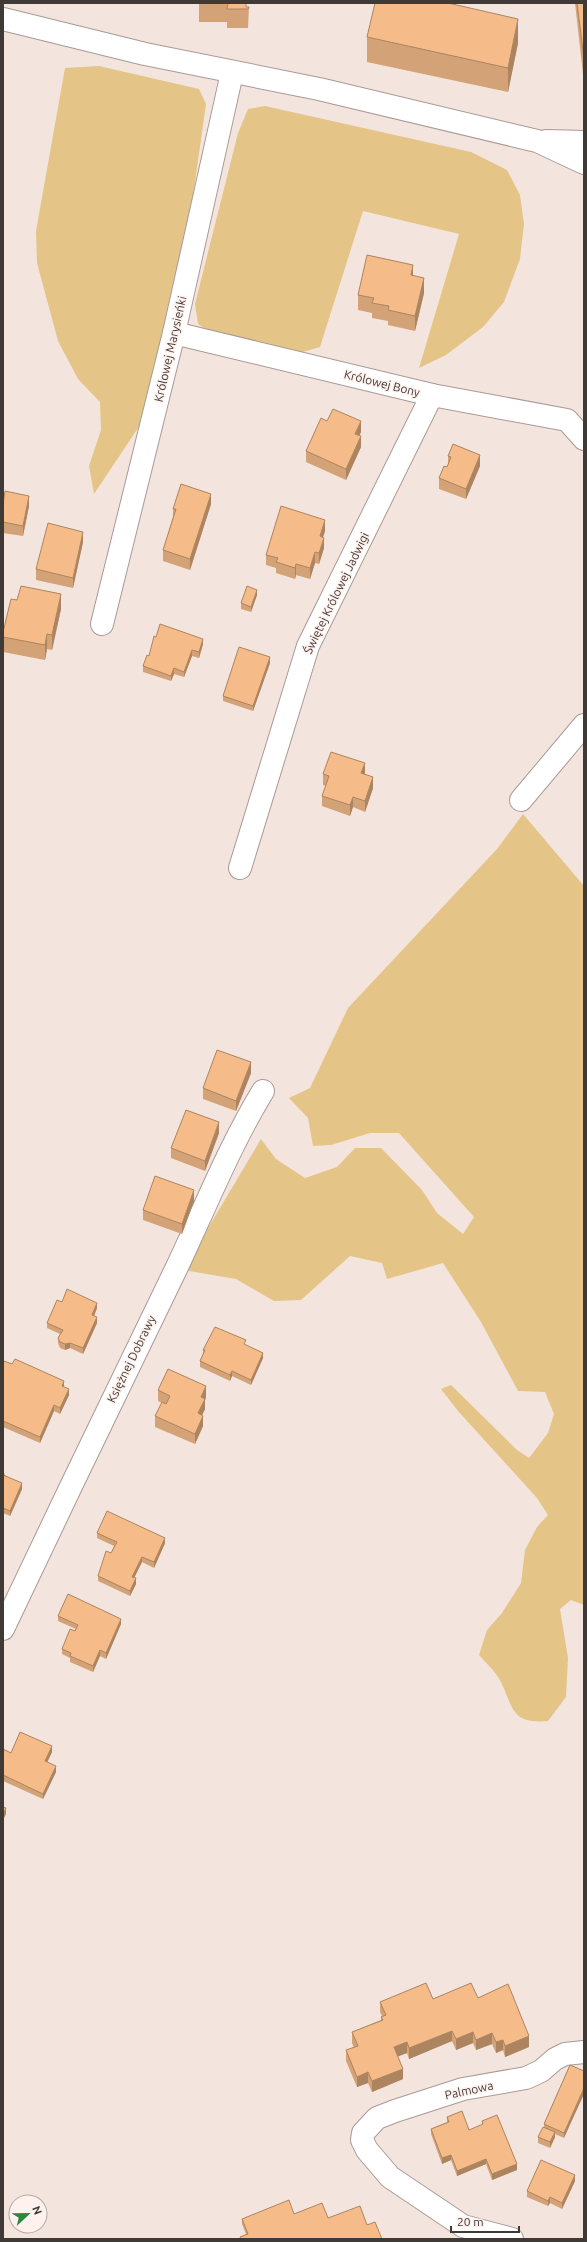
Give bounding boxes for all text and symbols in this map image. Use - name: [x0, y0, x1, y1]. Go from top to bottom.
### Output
- street label: Królowej Marysieńki: [151, 295, 189, 403]
- street label: Królowej Bony: [343, 367, 422, 399]
- street label: Świętej Królowej Jadwigi: [301, 530, 371, 656]
- street label: Księżnej Dobrawy: [104, 1313, 158, 1405]
- street label: Palmowa: [444, 2079, 494, 2101]
- north arrow: [8, 2194, 48, 2234]
- text: N: [30, 2204, 44, 2216]
- scale bar: [451, 2208, 519, 2234]
- text: 20 m: [457, 2215, 484, 2228]

